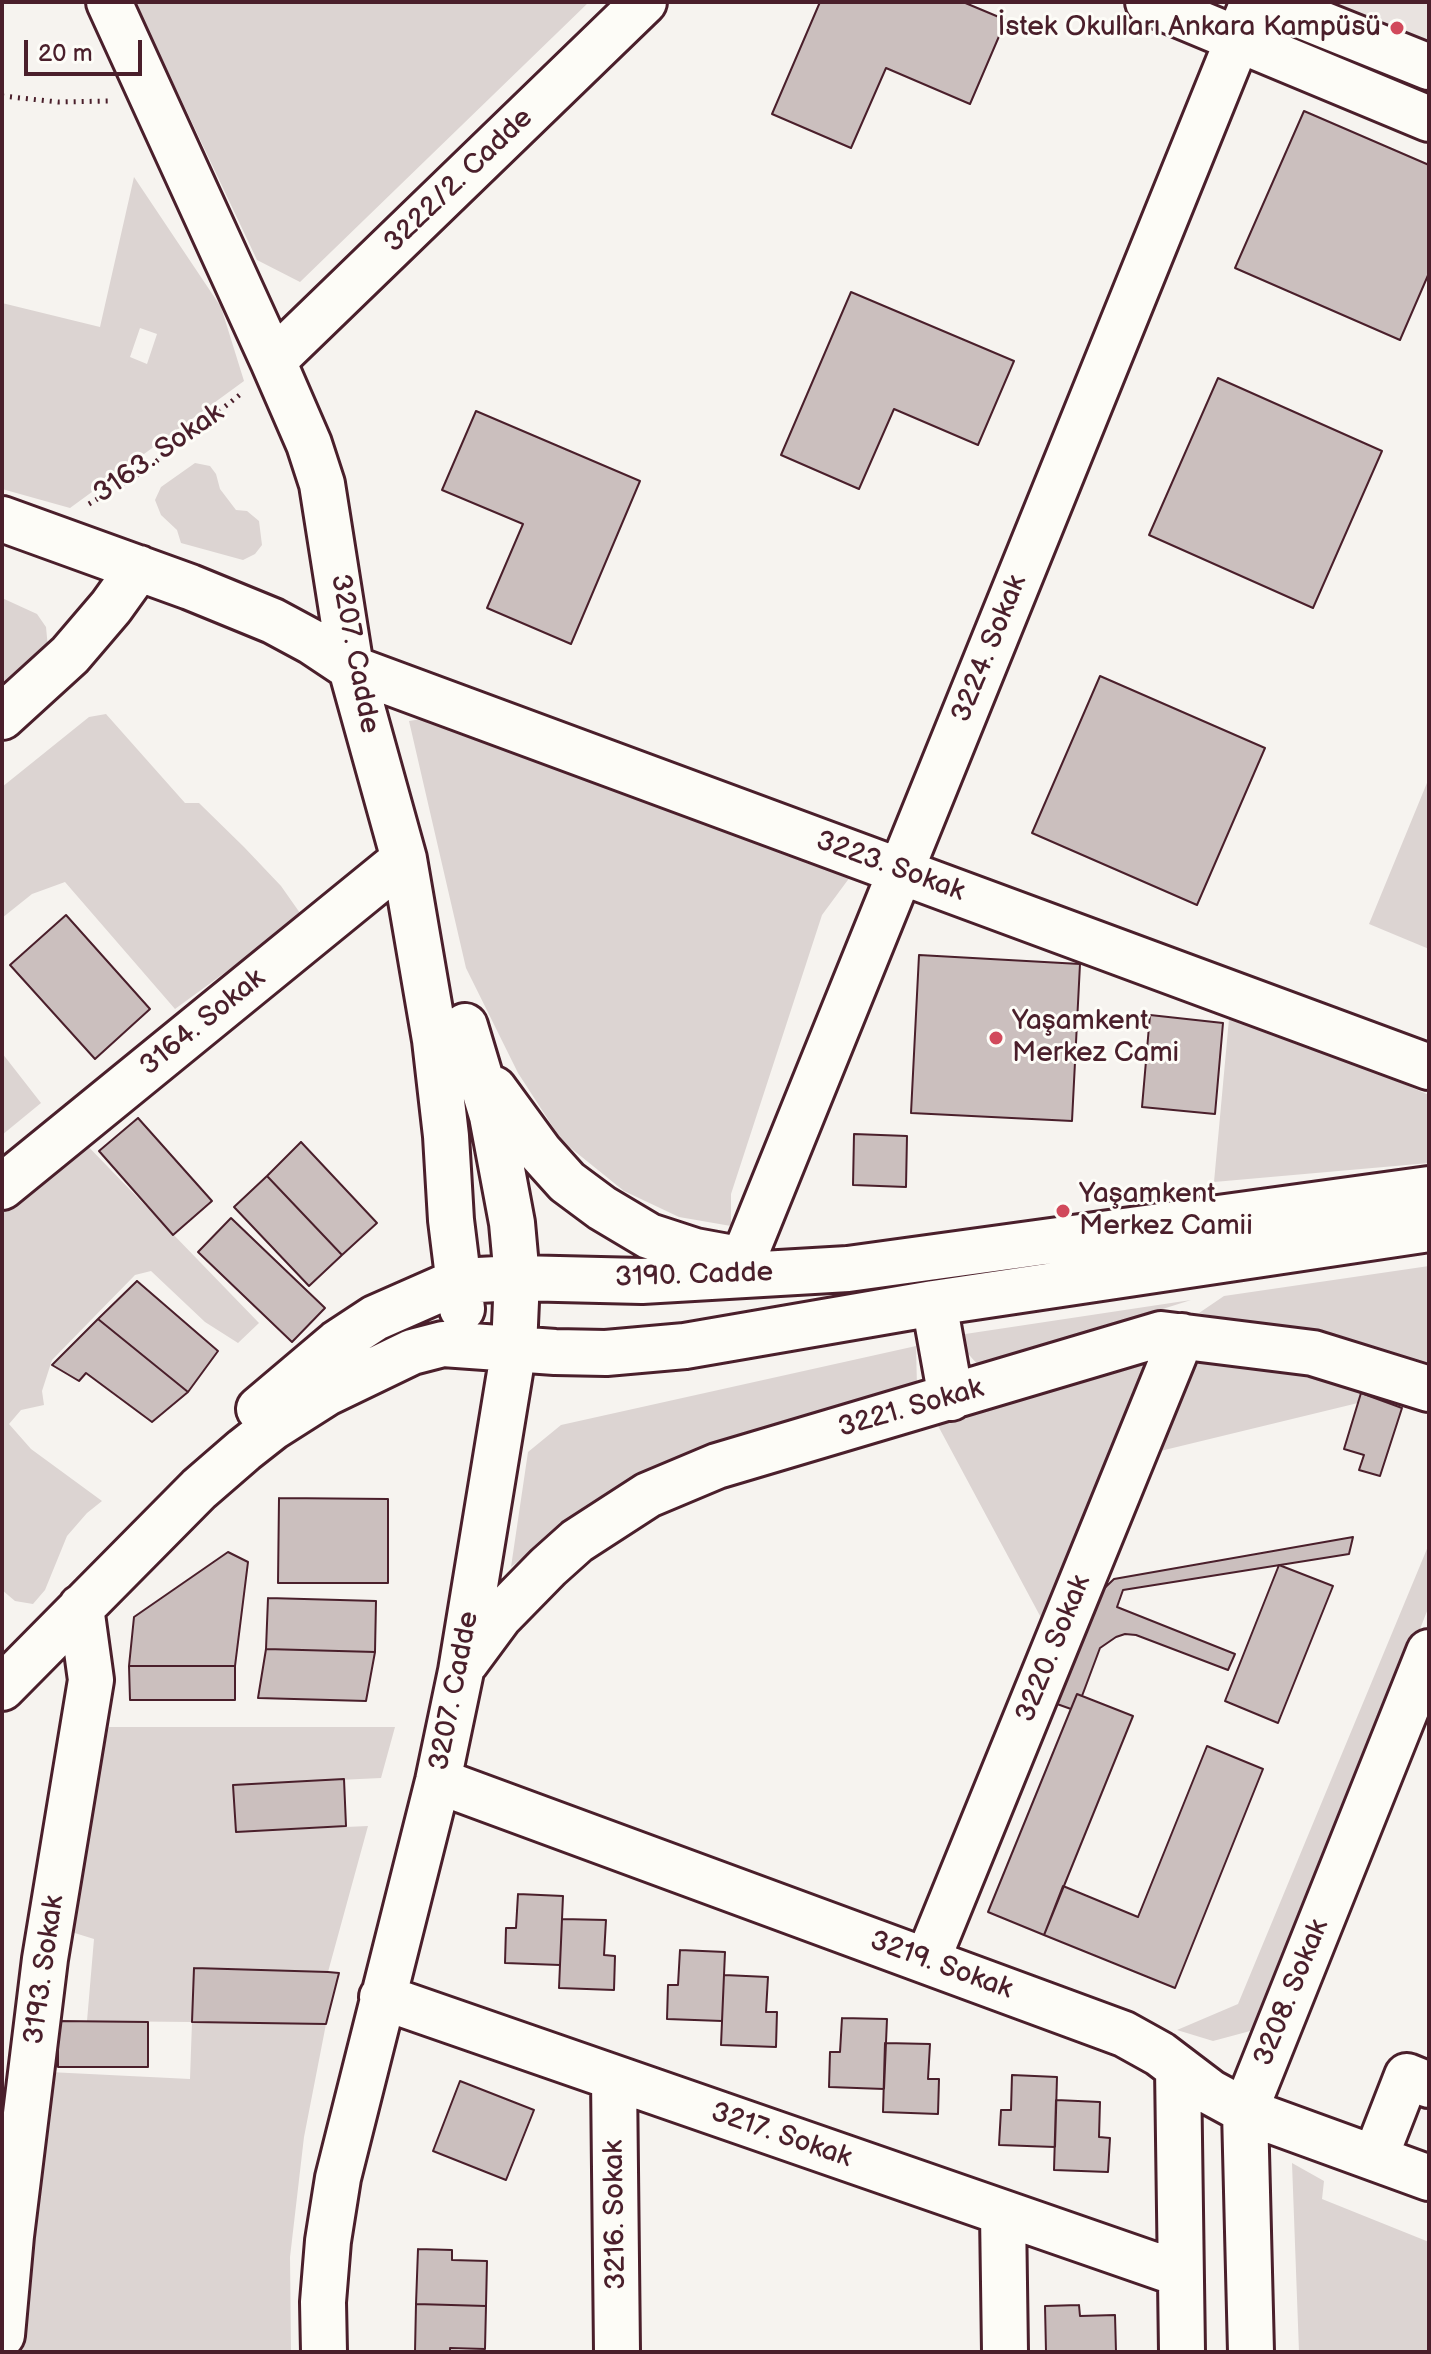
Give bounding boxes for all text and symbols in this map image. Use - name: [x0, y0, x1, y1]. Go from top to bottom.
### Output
- place label: İstek Okulları Ankara Kampüsü: [997, 11, 1381, 45]
- marker: İstek Okulları Ankara Kampüsü: [1388, 19, 1406, 37]
- scale bar: [28, 24, 146, 74]
- text: 20 m: [38, 39, 93, 68]
- street label: 3222/2. Cadde: [378, 102, 540, 260]
- street label: 3163. Sokak: [87, 397, 231, 511]
- street label: 3224. Sokak: [945, 571, 1035, 727]
- street label: 3207. Cadde: [322, 572, 386, 736]
- street label: 3223. Sokak: [811, 825, 969, 909]
- street label: 3164. Sokak: [134, 962, 272, 1084]
- place label: Yaşamkent Merkez Cami: [1012, 1005, 1179, 1071]
- marker: Yaşamkent Merkez Cami: [987, 1029, 1005, 1047]
- place label: Yaşamkent Merkez Camii: [1079, 1178, 1253, 1244]
- marker: Yaşamkent Merkez Camii: [1054, 1202, 1072, 1220]
- street label: 3190. Cadde: [614, 1256, 774, 1296]
- street label: 3221. Sokak: [835, 1372, 987, 1446]
- street label: 3220. Sokak: [1009, 1571, 1099, 1727]
- street label: 3207. Cadde: [423, 1609, 487, 1773]
- street label: 3193. Sokak: [18, 1893, 72, 2047]
- street label: 3208. Sokak: [1247, 1915, 1337, 2071]
- street label: 3219. Sokak: [865, 1925, 1017, 2007]
- street label: 3217. Sokak: [706, 2096, 856, 2176]
- street label: 3216. Sokak: [598, 2140, 634, 2290]

